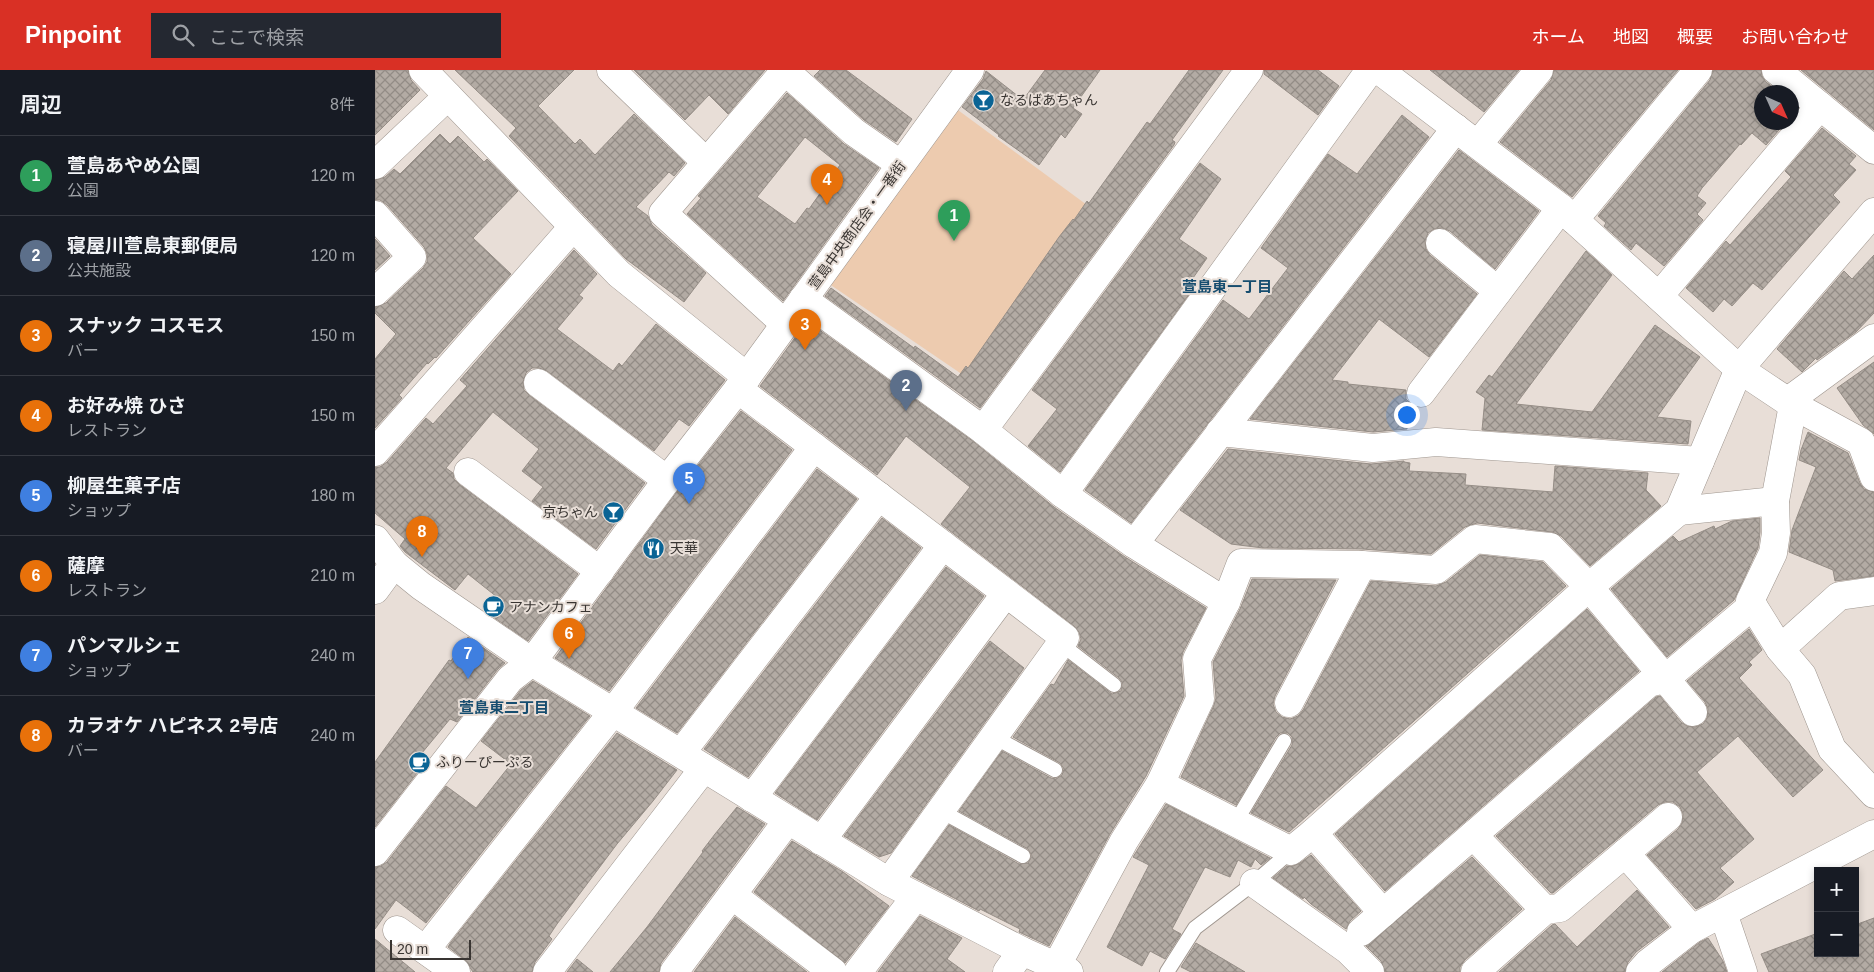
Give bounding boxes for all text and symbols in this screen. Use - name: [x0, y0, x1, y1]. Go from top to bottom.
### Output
- search box: [151, 13, 501, 58]
- text: Pinpoint: [25, 21, 121, 48]
- icon: search: [169, 21, 197, 49]
- text: ここで検索: [209, 27, 304, 48]
- text: ホーム: [1532, 27, 1585, 47]
- text: 地図: [1613, 27, 1649, 47]
- text: 概要: [1677, 27, 1713, 47]
- text: お問い合わせ: [1741, 27, 1849, 47]
- north arrow: [1754, 85, 1799, 130]
- bar icon: なるばあちゃん: [972, 88, 996, 112]
- place label: なるばあちゃん: [1000, 92, 1098, 108]
- text: 周辺: [20, 93, 62, 116]
- text: 8件: [330, 96, 355, 113]
- text: 萱島あやめ公園: [67, 155, 200, 176]
- street label: 萱島中央商店会・一番街: [805, 158, 909, 292]
- pin: 4: [811, 164, 843, 205]
- text: 1: [32, 167, 40, 184]
- text: 120 m: [311, 167, 355, 184]
- text: 公園: [67, 182, 99, 199]
- pin: 1: [938, 200, 970, 241]
- text: 寝屋川萱島東郵便局: [67, 235, 238, 256]
- text: 2: [32, 247, 40, 264]
- text: 120 m: [311, 247, 355, 264]
- text: 公共施設: [67, 262, 131, 279]
- district label: 萱島東一丁目: [1182, 278, 1272, 295]
- pin: 3: [789, 309, 821, 350]
- text: スナック コスモス: [67, 315, 224, 336]
- text: 3: [32, 327, 40, 344]
- text: 150 m: [311, 327, 355, 344]
- text: バー: [67, 342, 99, 359]
- pin: 2: [890, 370, 922, 411]
- text: お好み焼 ひさ: [67, 395, 186, 416]
- your location: [1394, 402, 1420, 428]
- text: 4: [32, 407, 40, 424]
- text: 150 m: [311, 407, 355, 424]
- text: レストラン: [67, 422, 147, 439]
- pin: 5: [673, 463, 705, 504]
- text: 柳屋生菓子店: [67, 475, 181, 496]
- text: 5: [32, 487, 40, 504]
- text: 180 m: [311, 487, 355, 504]
- bar icon: 京ちゃん: [602, 500, 626, 524]
- text: ショップ: [67, 502, 131, 519]
- place label: 京ちゃん: [542, 504, 598, 520]
- pin: 8: [406, 516, 438, 557]
- restaurant icon: 天華: [642, 536, 666, 560]
- place label: 天華: [670, 540, 698, 556]
- text: 薩摩: [67, 555, 105, 576]
- text: 6: [32, 567, 40, 584]
- text: 210 m: [311, 567, 355, 584]
- text: レストラン: [67, 582, 147, 599]
- cafe icon: アナンカフェ: [481, 595, 505, 619]
- place label: アナンカフェ: [509, 599, 593, 615]
- pin: 6: [553, 618, 585, 659]
- text: パンマルシェ: [67, 635, 182, 656]
- pin: 7: [452, 638, 484, 679]
- text: 7: [32, 647, 40, 664]
- text: 240 m: [311, 647, 355, 664]
- text: ショップ: [67, 662, 131, 679]
- district label: 萱島東二丁目: [459, 699, 549, 716]
- text: カラオケ ハピネス 2号店: [67, 715, 278, 736]
- text: 8: [32, 727, 40, 744]
- text: 240 m: [311, 727, 355, 744]
- text: バー: [67, 742, 99, 759]
- cafe icon: ふりーぴーぷる: [408, 750, 432, 774]
- place label: ふりーぴーぷる: [436, 754, 533, 770]
- map controls: [1814, 867, 1859, 957]
- button: +: [1814, 867, 1859, 912]
- button: −: [1814, 912, 1859, 957]
- scale bar: [390, 937, 471, 960]
- text: 20 m: [397, 941, 428, 957]

